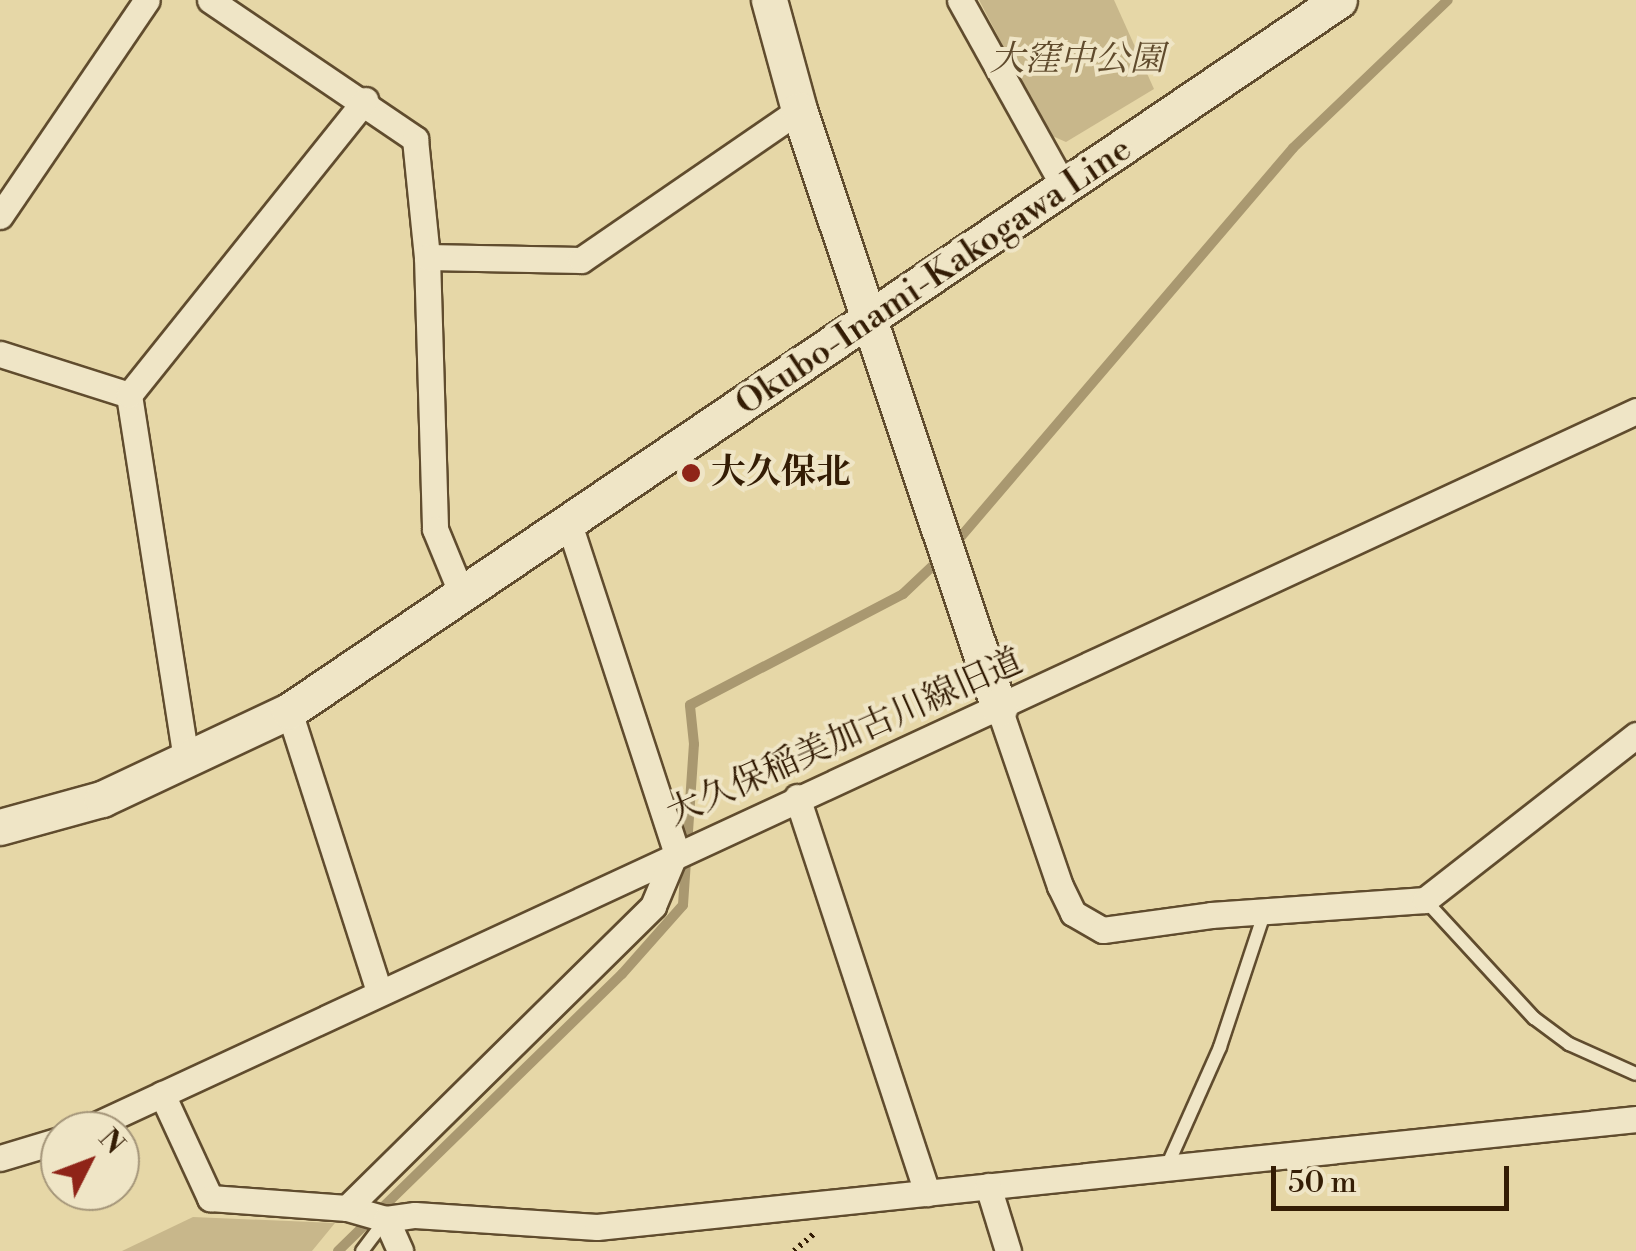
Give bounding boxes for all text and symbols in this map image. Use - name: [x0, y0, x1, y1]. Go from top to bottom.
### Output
- park label: 大窪中公園: [990, 39, 1164, 81]
- street label: Okubo-Inami-Kakogawa Line: [728, 129, 1140, 425]
- place label: 大久保北: [711, 452, 851, 494]
- marker: 大久保北: [680, 462, 702, 484]
- street label: 大久保稲美加古川線旧道: [661, 641, 1029, 835]
- north arrow: [40, 1111, 140, 1211]
- text: N: [91, 1122, 132, 1162]
- scale bar: [1276, 1146, 1514, 1208]
- text: 50 m: [1288, 1164, 1357, 1202]

